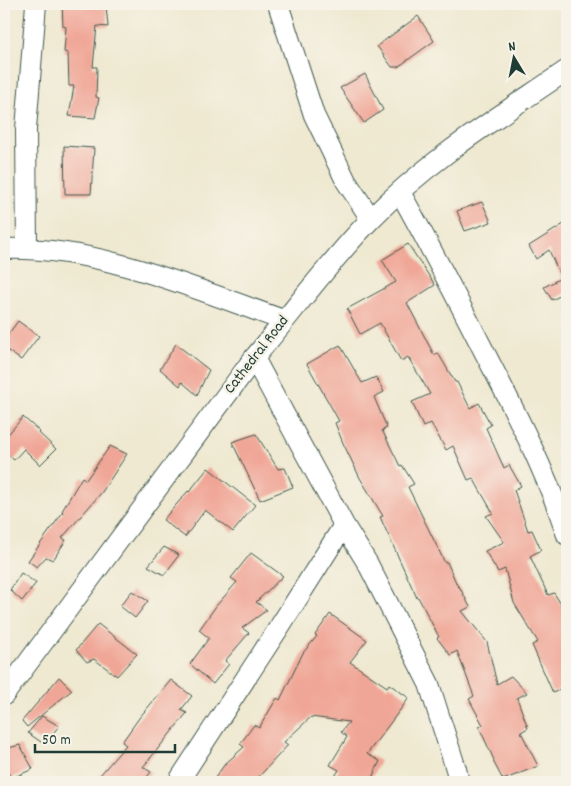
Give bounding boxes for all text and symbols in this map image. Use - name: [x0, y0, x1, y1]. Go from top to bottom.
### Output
- north arrow: [488, 32, 538, 82]
- text: N: [507, 37, 517, 58]
- street label: Cathedral Road: [219, 311, 295, 399]
- scale bar: [35, 721, 175, 753]
- text: 50 m: [42, 730, 71, 752]

